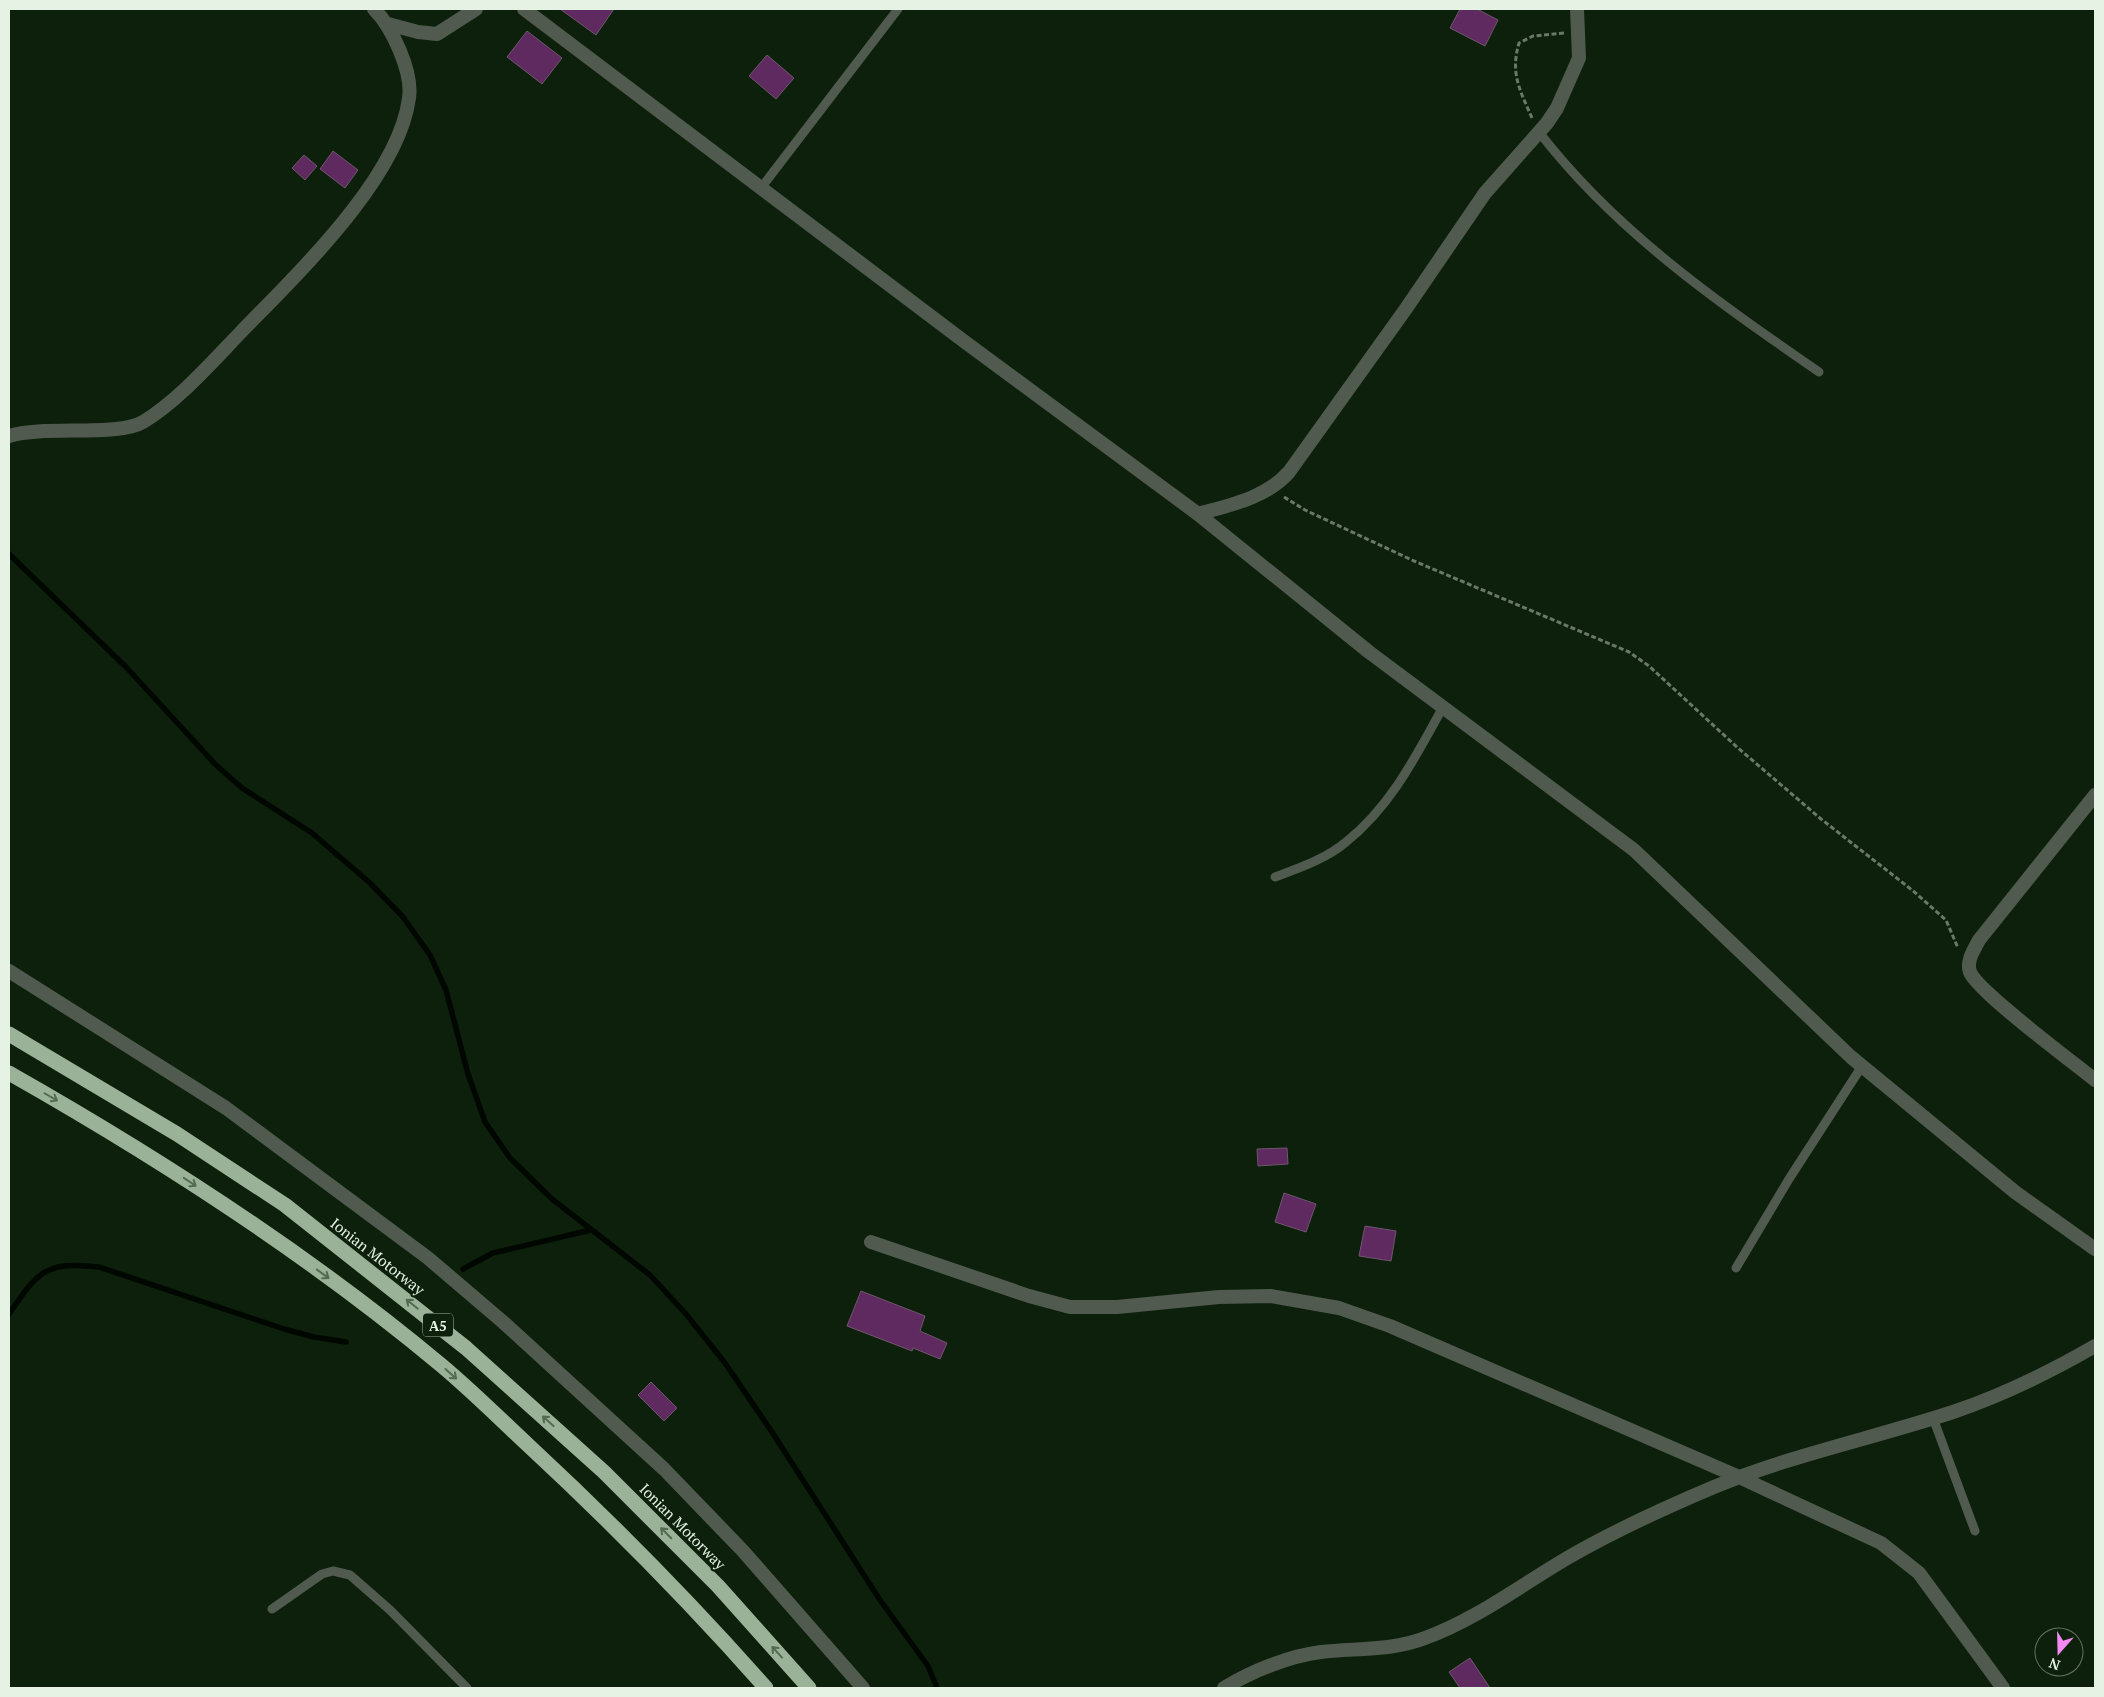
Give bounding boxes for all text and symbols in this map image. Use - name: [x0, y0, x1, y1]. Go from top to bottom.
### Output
- one-way arrow: [44, 1092, 58, 1102]
- one-way arrow: [182, 1177, 196, 1187]
- street label: Ionian Motorway: [327, 1213, 429, 1299]
- one-way arrow: [316, 1269, 329, 1280]
- one-way arrow: [406, 1298, 419, 1309]
- road number: Α5: [423, 1314, 453, 1336]
- one-way arrow: [445, 1368, 458, 1380]
- one-way arrow: [542, 1415, 555, 1427]
- street label: Ionian Motorway: [636, 1479, 731, 1574]
- one-way arrow: [660, 1528, 672, 1540]
- north arrow: [2034, 1627, 2084, 1677]
- one-way arrow: [771, 1645, 782, 1658]
- text: N: [2046, 1654, 2063, 1675]

